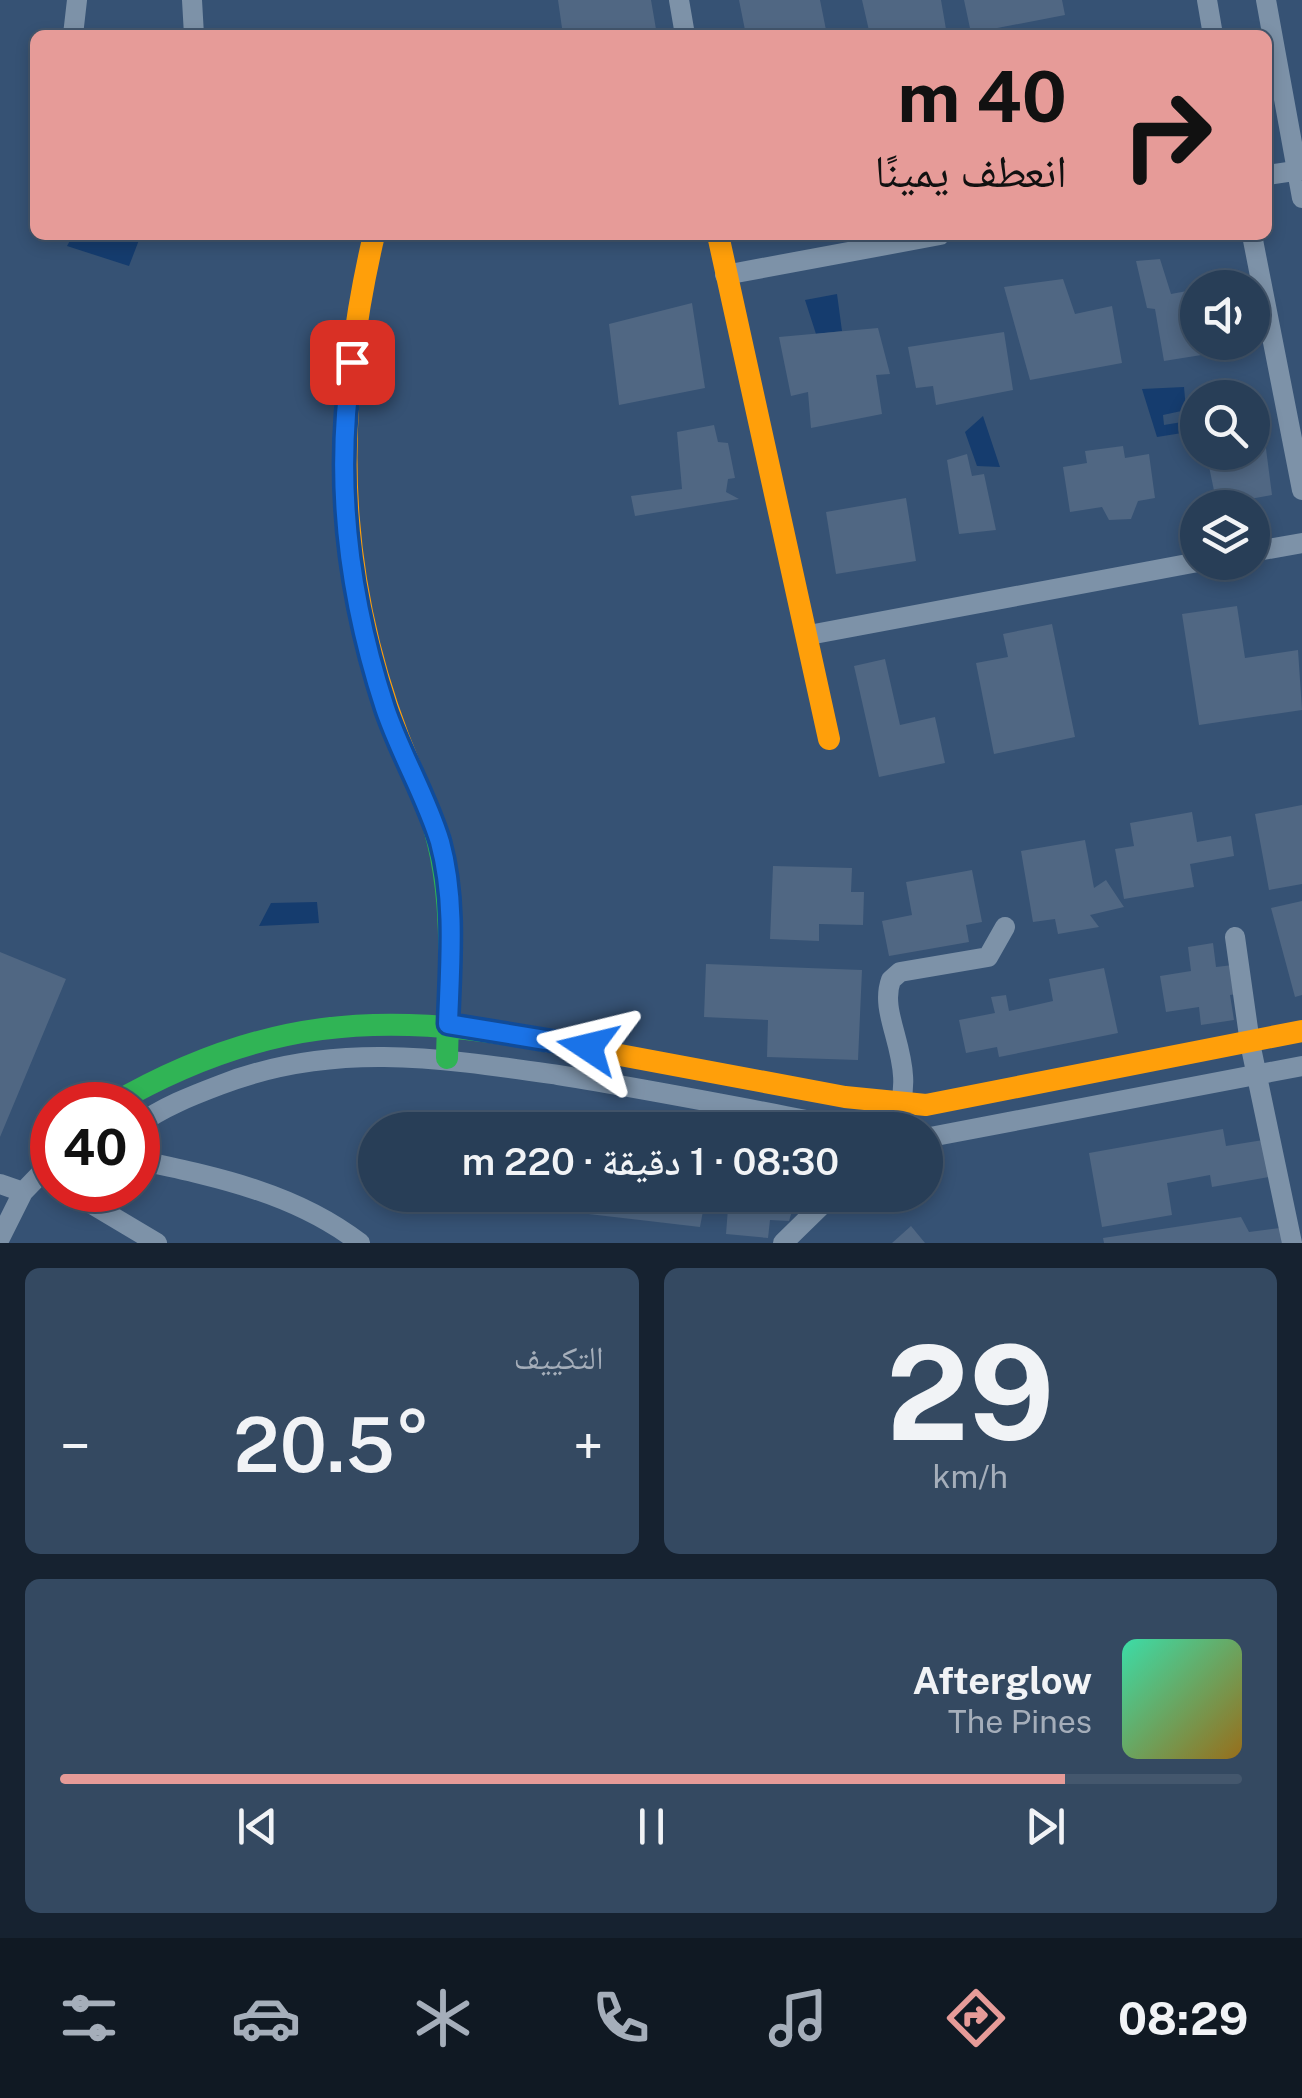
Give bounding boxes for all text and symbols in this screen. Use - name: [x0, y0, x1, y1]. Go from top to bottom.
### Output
- text: 40 m: [897, 55, 1067, 138]
- icon: right: [1102, 70, 1232, 200]
- text: انعطف يمينًا: [875, 144, 1067, 197]
- map controls: [1180, 270, 1270, 580]
- button: sound: [1180, 270, 1270, 360]
- pin: [310, 320, 395, 405]
- icon: arrive: [325, 335, 380, 390]
- button: search: [1180, 380, 1270, 470]
- button: layers: [1180, 490, 1270, 580]
- position arrow: [536, 995, 640, 1099]
- speed limit sign: 40: [30, 1082, 160, 1212]
- text: 08:30 · 1 دقيقة · 220 m: [462, 1139, 839, 1184]
- text: 29: [886, 1317, 1054, 1469]
- text: التكييف: [514, 1339, 604, 1376]
- text: 20.5°: [233, 1401, 430, 1489]
- text: −: [60, 1414, 91, 1478]
- text: +: [573, 1414, 604, 1478]
- text: km/h: [933, 1458, 1008, 1495]
- text: Afterglow: [912, 1658, 1092, 1703]
- text: The Pines: [948, 1703, 1092, 1740]
- icon: previous: [230, 1799, 285, 1854]
- icon: pause: [624, 1799, 679, 1854]
- icon: next: [1018, 1799, 1073, 1854]
- icon: filters: [54, 1983, 124, 2053]
- icon: car: [231, 1983, 301, 2053]
- icon: climate: [408, 1983, 478, 2053]
- icon: phone: [586, 1983, 656, 2053]
- icon: music: [763, 1983, 833, 2053]
- icon: directions: [941, 1983, 1011, 2053]
- text: 08:29: [1118, 1992, 1248, 2045]

